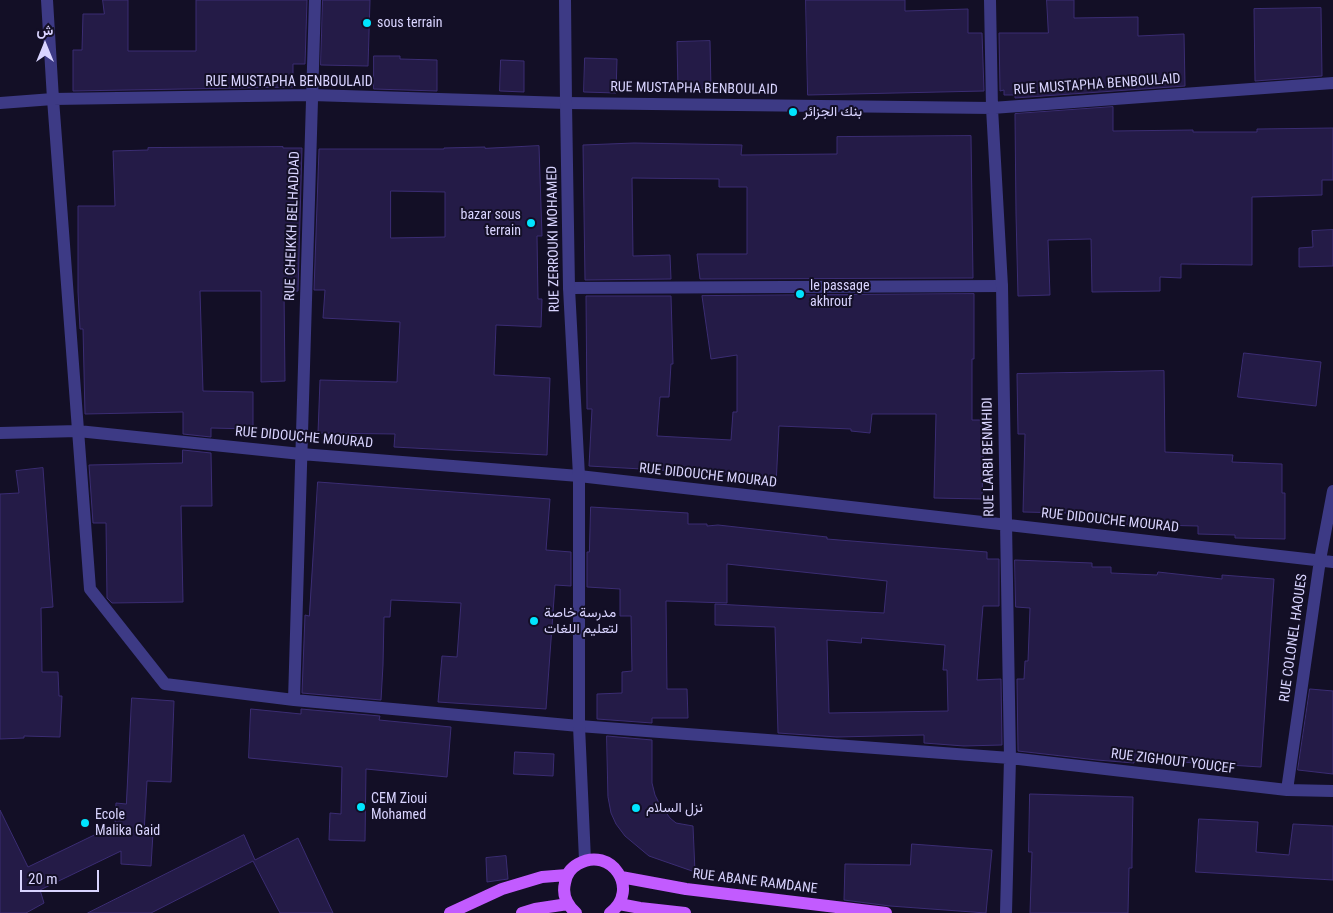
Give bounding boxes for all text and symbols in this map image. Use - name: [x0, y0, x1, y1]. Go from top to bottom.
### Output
- place label: sous terrain: [377, 15, 442, 31]
- marker: sous terrain: [361, 17, 373, 29]
- north arrow: [20, 20, 70, 70]
- text: ش: [37, 22, 53, 38]
- street label: RUE MUSTAPHA BENBOULAID: [1013, 71, 1181, 99]
- street label: RUE MUSTAPHA BENBOULAID: [205, 74, 373, 90]
- street label: RUE MUSTAPHA BENBOULAID: [610, 79, 778, 99]
- place label: بنك الجزائر: [803, 104, 862, 120]
- marker: بنك الجزائر: [787, 106, 799, 118]
- street label: RUE CHEIKKH BELHADDAD: [282, 151, 304, 301]
- street label: RUE ZERROUKI MOHAMED: [544, 166, 564, 312]
- place label: bazar sous terrain: [460, 207, 521, 240]
- marker: bazar sous terrain: [525, 217, 537, 229]
- place label: le passage akhrouf: [810, 278, 870, 310]
- marker: le passage akhrouf: [794, 288, 806, 300]
- street label: RUE LARBI BENMHIDI: [980, 397, 998, 517]
- street label: RUE DIDOUCHE MOURAD: [234, 424, 374, 452]
- street label: RUE DIDOUCHE MOURAD: [638, 460, 778, 492]
- street label: RUE DIDOUCHE MOURAD: [1040, 505, 1180, 537]
- street label: RUE COLONEL HAOUES: [1277, 573, 1311, 703]
- place label: مدرسة خاصة لتعليم اللغات: [544, 605, 618, 638]
- marker: مدرسة خاصة لتعليم اللغات: [528, 615, 540, 627]
- street label: RUE ZIGHOUT YOUCEF: [1110, 746, 1236, 778]
- place label: CEM Zioui Mohamed: [371, 791, 427, 824]
- place label: نزل السلام: [646, 800, 703, 816]
- marker: CEM Zioui Mohamed: [355, 801, 367, 813]
- marker: نزل السلام: [630, 802, 642, 814]
- place label: Ecole Malika Gaid: [95, 807, 160, 840]
- marker: Ecole Malika Gaid: [79, 817, 91, 829]
- scale bar: [22, 860, 101, 892]
- street label: RUE ABANE RAMDANE: [692, 866, 818, 898]
- text: 20 m: [28, 870, 58, 888]

